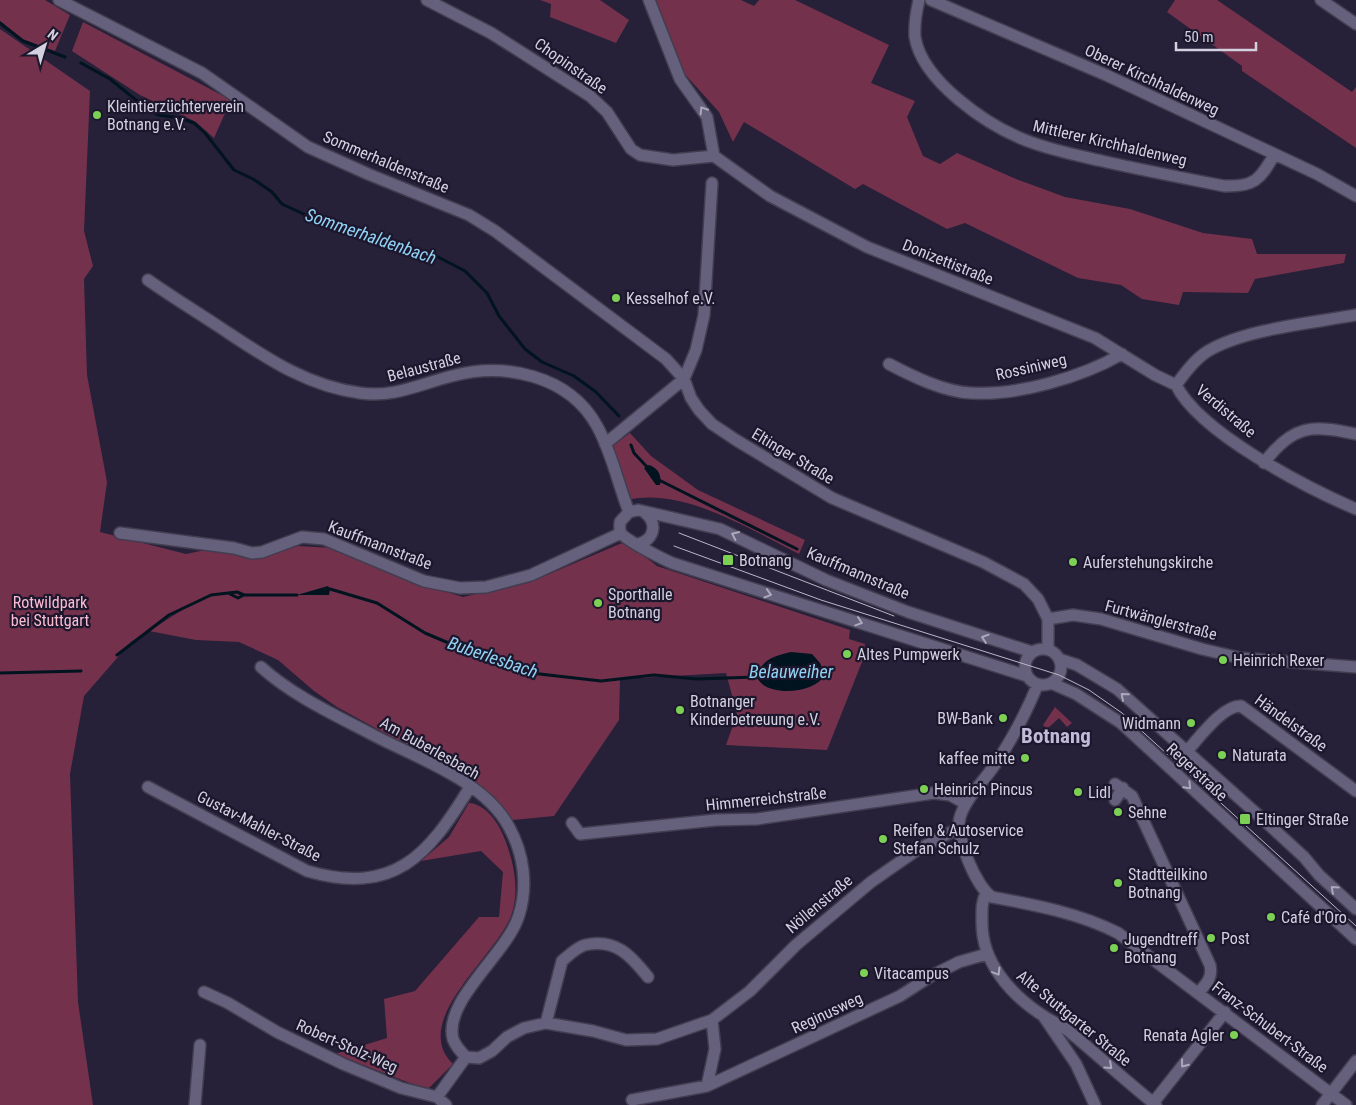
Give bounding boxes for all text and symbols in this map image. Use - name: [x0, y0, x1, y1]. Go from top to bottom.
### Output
- north arrow: [20, 20, 70, 70]
- scale bar: [1176, 20, 1256, 52]
- text: N: [45, 26, 61, 44]
- text: 50 m: [1184, 28, 1214, 46]
- street label: Chopinstraße: [531, 34, 611, 98]
- street label: Oberer Kirchhaldenweg: [1082, 41, 1222, 119]
- place label: Kleintierzüchterverein Botnang e.V.: [107, 97, 244, 134]
- one-way arrow: [699, 106, 709, 115]
- marker: Kleintierzüchterverein Botnang e.V.: [91, 109, 103, 121]
- street label: Mittlerer Kirchhaldenweg: [1031, 116, 1189, 170]
- street label: Sommerhaldenstraße: [320, 127, 452, 197]
- water label: Sommerhaldenbach: [303, 204, 439, 268]
- street label: Donizettistraße: [900, 235, 996, 289]
- place label: Kesselhof e.V.: [626, 289, 715, 308]
- marker: Kesselhof e.V.: [610, 292, 622, 304]
- street label: Belaustraße: [385, 348, 463, 386]
- street label: Rossiniweg: [994, 350, 1068, 384]
- street label: Verdistraße: [1192, 380, 1260, 442]
- street label: Eltinger Straße: [748, 424, 838, 488]
- street label: Kauffmannstraße: [325, 516, 435, 574]
- one-way arrow: [731, 531, 740, 542]
- street label: Kauffmannstraße: [804, 543, 912, 603]
- place label: Botnang: [739, 551, 792, 570]
- marker: Botnang: [721, 553, 735, 567]
- place label: Auferstehungskirche: [1083, 553, 1213, 572]
- marker: Auferstehungskirche: [1067, 556, 1079, 568]
- place label: Sporthalle Botnang: [608, 585, 672, 622]
- one-way arrow: [764, 588, 772, 598]
- park label: Rotwildpark bei Stuttgart: [11, 593, 90, 630]
- street label: Furtwänglerstraße: [1103, 596, 1219, 644]
- marker: Sporthalle Botnang: [592, 597, 604, 609]
- one-way arrow: [855, 617, 863, 627]
- water label: Buberlesbach: [445, 632, 541, 682]
- one-way arrow: [982, 634, 990, 644]
- place label: Altes Pumpwerk: [857, 645, 960, 664]
- marker: Altes Pumpwerk: [841, 648, 853, 660]
- place label: Heinrich Rexer: [1233, 651, 1325, 670]
- marker: Heinrich Rexer: [1217, 654, 1229, 666]
- water label: Belauweiher: [749, 661, 834, 682]
- street label: Händelstraße: [1251, 690, 1331, 756]
- place label: Botnanger Kinderbetreuung e.V.: [690, 692, 821, 729]
- one-way arrow: [1121, 693, 1130, 702]
- marker: Botnanger Kinderbetreuung e.V.: [674, 704, 686, 716]
- place label: BW-Bank: [937, 709, 994, 728]
- marker: BW-Bank: [997, 712, 1009, 724]
- street label: Am Buberlesbach: [377, 713, 483, 783]
- place label: Widmann: [1122, 714, 1181, 733]
- marker: Widmann: [1185, 717, 1197, 729]
- district label: Botnang: [1021, 724, 1091, 748]
- street label: Regerstraße: [1163, 739, 1231, 805]
- place label: Naturata: [1232, 746, 1287, 765]
- place label: kaffee mitte: [939, 749, 1015, 768]
- marker: Naturata: [1216, 749, 1228, 761]
- marker: kaffee mitte: [1019, 752, 1031, 764]
- place label: Heinrich Pincus: [934, 780, 1033, 799]
- one-way arrow: [1182, 780, 1191, 789]
- street label: Himmerreichstraße: [705, 783, 827, 815]
- marker: Heinrich Pincus: [918, 783, 930, 795]
- place label: Lidl: [1088, 783, 1111, 802]
- marker: Lidl: [1072, 786, 1084, 798]
- street label: Gustav-Mahler-Straße: [194, 787, 324, 865]
- place label: Sehne: [1128, 803, 1167, 822]
- marker: Sehne: [1112, 806, 1124, 818]
- place label: Eltinger Straße: [1256, 810, 1349, 829]
- marker: Eltinger Straße: [1238, 812, 1252, 826]
- place label: Reifen & Autoservice Stefan Schulz: [893, 821, 1024, 858]
- marker: Reifen & Autoservice Stefan Schulz: [877, 833, 889, 845]
- place label: Stadtteilkino Botnang: [1128, 865, 1208, 902]
- street label: Nöllenstraße: [782, 871, 856, 937]
- marker: Stadtteilkino Botnang: [1112, 877, 1124, 889]
- one-way arrow: [1330, 886, 1339, 895]
- place label: Café d'Oro: [1281, 908, 1347, 927]
- marker: Café d'Oro: [1265, 911, 1277, 923]
- place label: Post: [1221, 929, 1250, 948]
- place label: Jugendtreff Botnang: [1124, 930, 1198, 967]
- marker: Post: [1205, 932, 1217, 944]
- marker: Jugendtreff Botnang: [1108, 942, 1120, 954]
- place label: Vitacampus: [874, 964, 949, 983]
- street label: Alte Stuttgarter Straße: [1013, 966, 1135, 1070]
- marker: Vitacampus: [858, 967, 870, 979]
- one-way arrow: [991, 967, 1001, 976]
- street label: Franz-Schubert-Straße: [1208, 977, 1332, 1077]
- street label: Reginusweg: [788, 988, 866, 1038]
- street label: Robert-Stolz-Weg: [293, 1015, 401, 1077]
- place label: Renata Agler: [1143, 1026, 1224, 1045]
- marker: Renata Agler: [1228, 1029, 1240, 1041]
- one-way arrow: [1181, 1058, 1189, 1067]
- one-way arrow: [1103, 1060, 1112, 1069]

